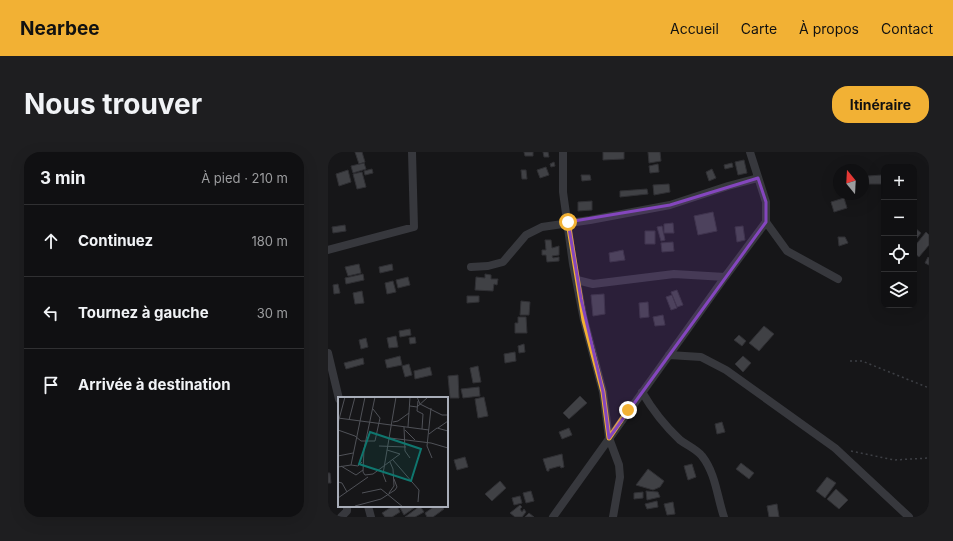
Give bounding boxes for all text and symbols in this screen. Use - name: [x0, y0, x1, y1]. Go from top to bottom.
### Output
- text: Nearbee: [20, 17, 100, 40]
- text: Accueil: [670, 20, 719, 37]
- text: Carte: [741, 20, 777, 37]
- text: À propos: [799, 20, 859, 37]
- text: Contact: [881, 20, 933, 37]
- button: Itinéraire: [832, 86, 929, 123]
- text: Nous trouver: [24, 87, 202, 121]
- north arrow: [833, 164, 869, 200]
- map controls: [881, 164, 917, 308]
- button: +: [881, 164, 917, 200]
- text: 3 min: [40, 168, 86, 188]
- text: À pied · 210 m: [201, 170, 288, 186]
- button: −: [881, 200, 917, 236]
- route start: [559, 213, 577, 231]
- icon: ahead: [40, 230, 62, 252]
- text: Continuez: [78, 231, 153, 250]
- text: 180 m: [251, 233, 288, 249]
- button: locate: [881, 236, 917, 272]
- button: layers: [881, 272, 917, 308]
- icon: left: [40, 302, 62, 324]
- text: Tournez à gauche: [78, 303, 209, 322]
- text: 30 m: [257, 305, 288, 321]
- icon: arrive: [40, 374, 62, 396]
- text: Arrivée à destination: [78, 375, 231, 394]
- inset map: [338, 397, 448, 507]
- route end: [619, 401, 637, 419]

